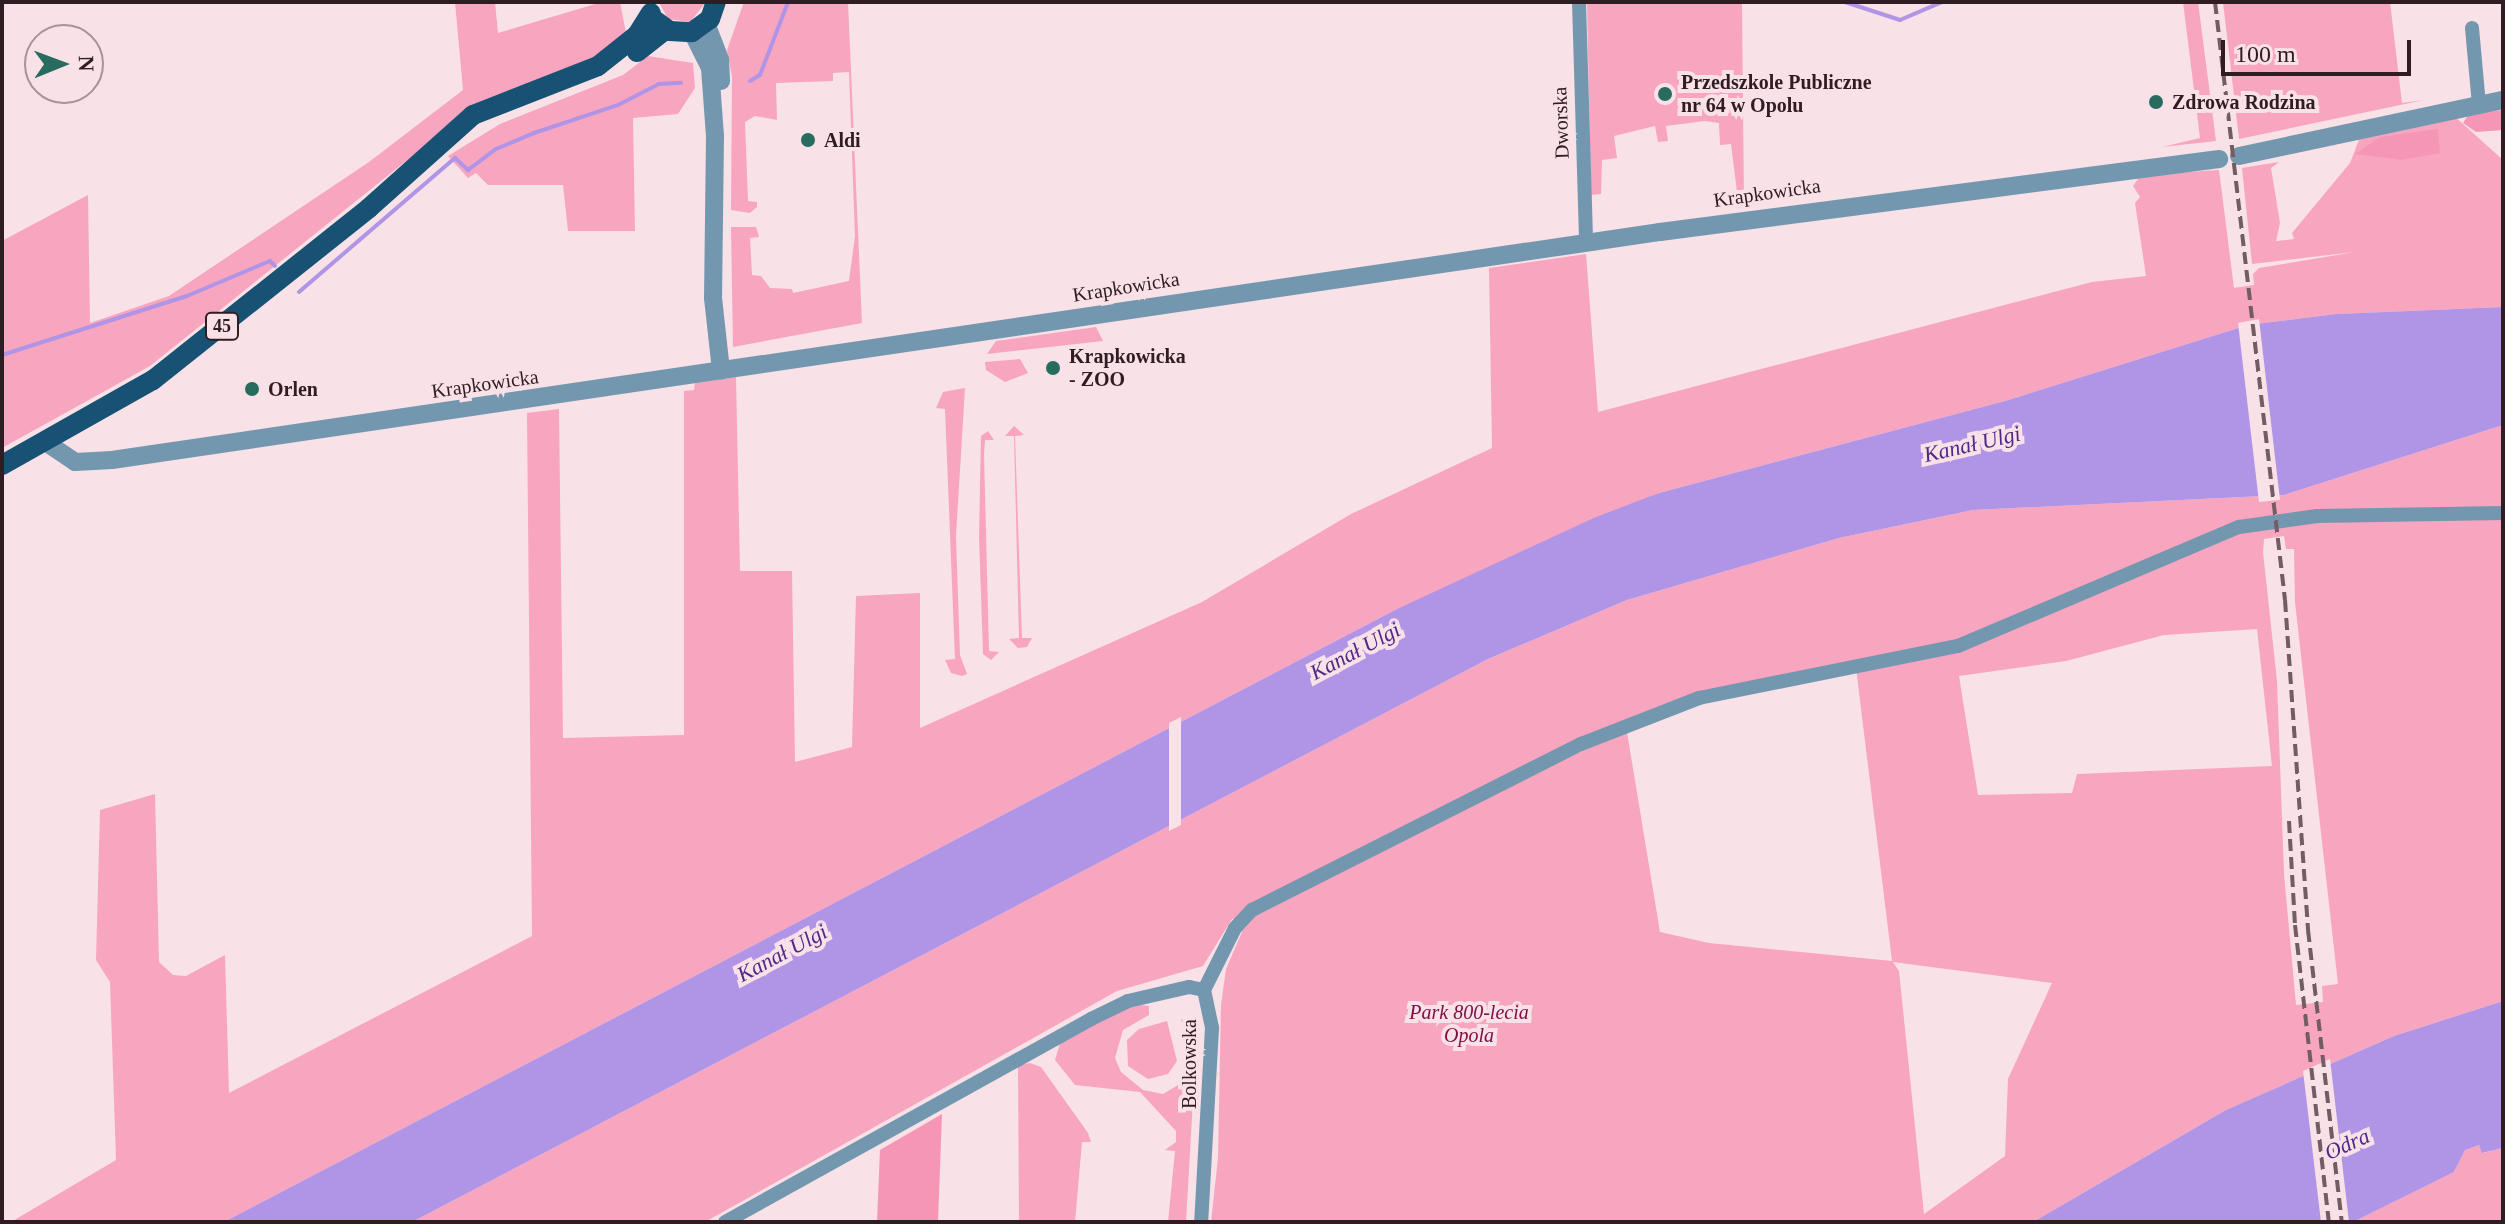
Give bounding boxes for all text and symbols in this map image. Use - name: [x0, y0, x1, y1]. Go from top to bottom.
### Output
- north arrow: [24, 24, 104, 104]
- scale bar: [2225, 24, 2415, 74]
- text: 100 m: [2235, 41, 2296, 67]
- text: N: [74, 55, 99, 72]
- place label: Przedszkole Publiczne nr 64 w Opolu: [1681, 70, 1872, 117]
- marker: Przedszkole Publiczne nr 64 w Opolu: [1656, 85, 1674, 103]
- street label: Dworska: [1548, 86, 1574, 160]
- place label: Zdrowa Rodzina: [2172, 90, 2316, 114]
- marker: Zdrowa Rodzina: [2147, 93, 2165, 111]
- place label: Aldi: [824, 128, 861, 152]
- marker: Aldi: [799, 131, 817, 149]
- street label: Krapkowicka: [1712, 174, 1822, 212]
- street label: Krapkowicka: [1071, 267, 1181, 307]
- road number: 45: [204, 312, 240, 340]
- place label: Krapkowicka - ZOO: [1069, 344, 1186, 391]
- marker: Krapkowicka - ZOO: [1044, 359, 1062, 377]
- street label: Krapkowicka: [430, 365, 540, 403]
- place label: Orlen: [268, 377, 318, 401]
- marker: Orlen: [243, 380, 261, 398]
- water label: Kanał Ulgi: [1921, 420, 2023, 468]
- water label: Kanał Ulgi: [1305, 616, 1405, 686]
- water label: Kanał Ulgi: [732, 918, 832, 988]
- park label: Park 800-lecia Opola: [1409, 1000, 1529, 1047]
- street label: Bolkowska: [1177, 1019, 1201, 1109]
- water label: Odra: [2320, 1122, 2374, 1166]

